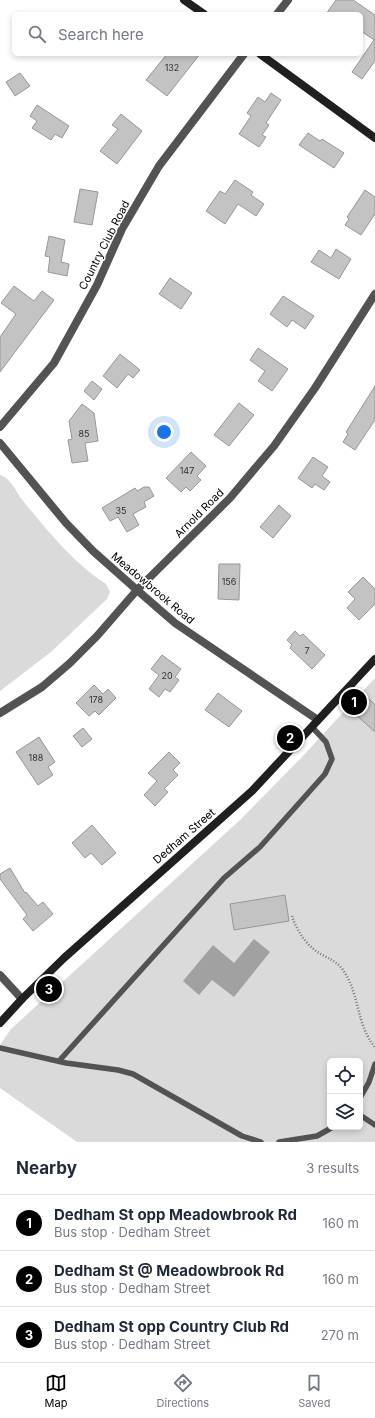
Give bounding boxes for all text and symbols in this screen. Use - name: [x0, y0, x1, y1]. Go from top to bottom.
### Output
- search box: [12, 12, 363, 56]
- icon: search: [26, 23, 48, 45]
- text: Search here: [58, 25, 144, 44]
- house number: 132: [165, 62, 179, 73]
- street label: Country Club Road: [75, 198, 133, 292]
- your location: [154, 422, 174, 442]
- house number: 85: [78, 428, 90, 439]
- house number: 147: [180, 465, 194, 476]
- street label: Arnold Road: [171, 485, 227, 541]
- house number: 35: [115, 505, 127, 516]
- street label: Meadowbrook Road: [109, 549, 197, 627]
- house number: 156: [222, 576, 237, 587]
- house number: 7: [304, 645, 310, 656]
- house number: 20: [161, 670, 173, 681]
- pin: 1: [341, 687, 367, 717]
- house number: 178: [89, 694, 104, 705]
- pin: 2: [277, 723, 303, 753]
- house number: 188: [29, 752, 44, 763]
- street label: Dedham Street: [150, 805, 218, 867]
- pin: 3: [36, 974, 62, 1004]
- map controls: [327, 1058, 363, 1130]
- button: locate: [327, 1058, 363, 1094]
- button: layers: [327, 1094, 363, 1130]
- text: Nearby: [16, 1158, 77, 1178]
- text: 3 results: [306, 1160, 359, 1176]
- text: Dedham St opp Meadowbrook Rd: [54, 1205, 297, 1224]
- text: 1: [26, 1215, 32, 1231]
- text: 160 m: [322, 1215, 359, 1231]
- text: Bus stop · Dedham Street: [54, 1224, 210, 1240]
- text: Dedham St @ Meadowbrook Rd: [54, 1261, 284, 1280]
- text: 2: [25, 1271, 33, 1287]
- text: 160 m: [322, 1271, 359, 1287]
- text: Bus stop · Dedham Street: [54, 1280, 210, 1296]
- text: Dedham St opp Country Club Rd: [54, 1317, 289, 1336]
- text: 3: [25, 1327, 33, 1343]
- text: 270 m: [321, 1327, 359, 1343]
- text: Bus stop · Dedham Street: [54, 1336, 210, 1352]
- tab: Map: [45, 1372, 67, 1410]
- tab: Directions: [157, 1372, 209, 1410]
- tab: Saved: [298, 1372, 330, 1410]

